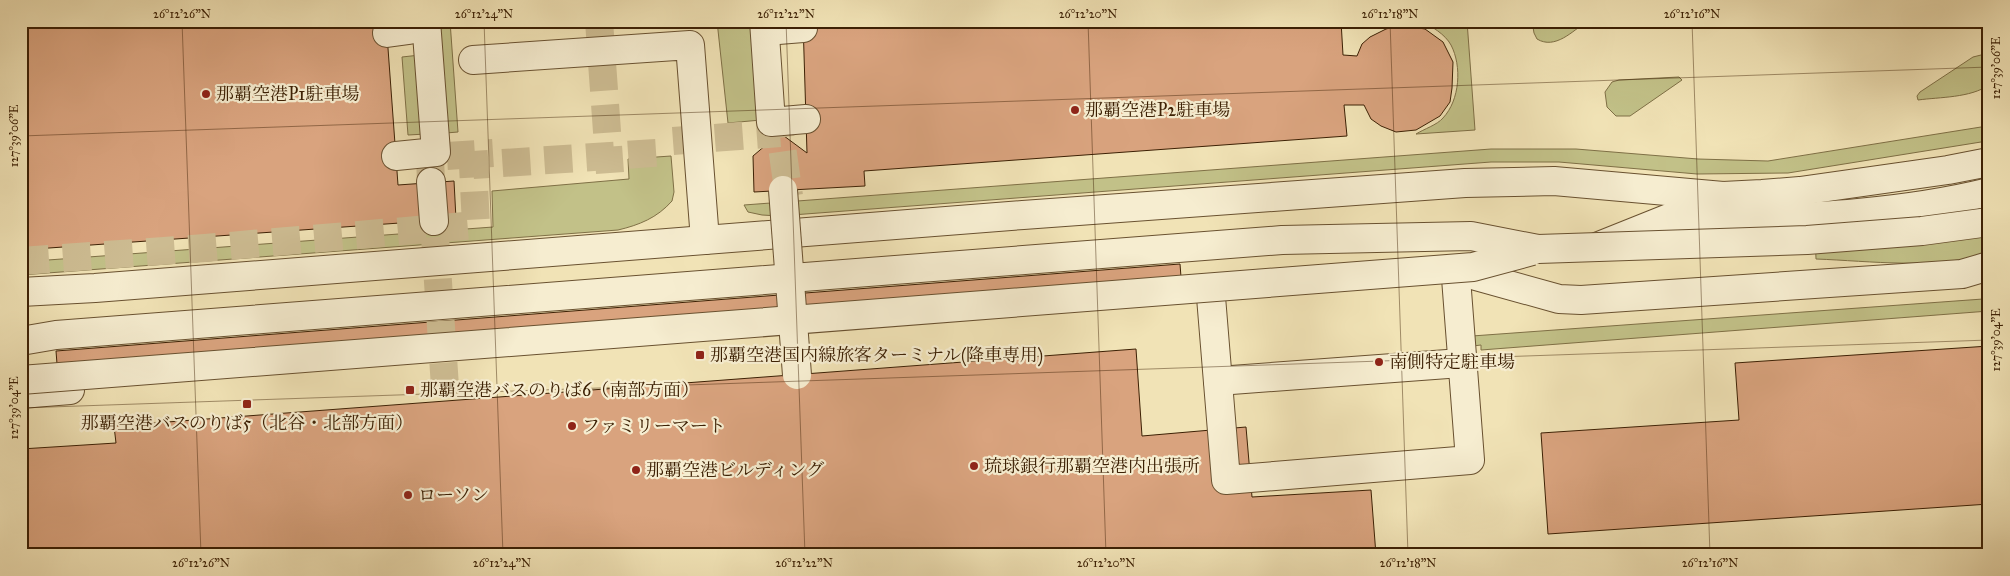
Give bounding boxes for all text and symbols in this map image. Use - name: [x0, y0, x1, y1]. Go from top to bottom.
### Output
- text: 26°12'26"N: [153, 7, 211, 21]
- text: 26°12'24"N: [455, 7, 513, 21]
- text: 26°12'22"N: [757, 7, 815, 21]
- text: 26°12'20"N: [1059, 7, 1117, 21]
- text: 26°12'18"N: [1362, 7, 1418, 21]
- text: 26°12'16"N: [1664, 7, 1720, 21]
- text: 127°39'06"E: [1989, 36, 2003, 99]
- place label: 那覇空港P1駐車場: [216, 83, 359, 105]
- marker: 那覇空港P1駐車場: [200, 88, 212, 100]
- place label: 那覇空港P2駐車場: [1085, 99, 1230, 121]
- text: 127°39'06"E: [7, 104, 21, 167]
- marker: 那覇空港P2駐車場: [1069, 104, 1081, 116]
- text: 127°39'04"E: [1989, 308, 2003, 372]
- place label: 那覇空港国内線旅客ターミナル(降車専用): [710, 344, 1043, 367]
- marker: 那覇空港国内線旅客ターミナル(降車専用): [694, 349, 706, 361]
- place label: 南側特定駐車場: [1389, 351, 1515, 373]
- marker: 南側特定駐車場: [1373, 356, 1385, 368]
- text: 127°39'04"E: [7, 376, 21, 440]
- place label: 那覇空港バスのりば6（南部方面）: [420, 379, 699, 401]
- marker: 那覇空港バスのりば6（南部方面）: [404, 384, 416, 396]
- marker: 那覇空港バスのりば5（北谷・北部方面）: [241, 398, 253, 410]
- place label: 那覇空港バスのりば5（北谷・北部方面）: [81, 412, 413, 434]
- place label: ファミリーマート: [582, 415, 726, 437]
- marker: ファミリーマート: [566, 420, 578, 432]
- place label: 琉球銀行那覇空港内出張所: [984, 455, 1200, 477]
- place label: 那覇空港ビルディング: [646, 459, 824, 481]
- marker: 琉球銀行那覇空港内出張所: [968, 460, 980, 472]
- marker: 那覇空港ビルディング: [630, 464, 642, 476]
- place label: ローソン: [418, 484, 489, 506]
- marker: ローソン: [402, 489, 414, 501]
- text: 26°12'26"N: [172, 556, 230, 570]
- text: 26°12'24"N: [473, 556, 531, 570]
- text: 26°12'22"N: [775, 556, 833, 570]
- text: 26°12'20"N: [1077, 556, 1135, 570]
- text: 26°12'18"N: [1380, 556, 1436, 570]
- text: 26°12'16"N: [1682, 556, 1738, 570]

